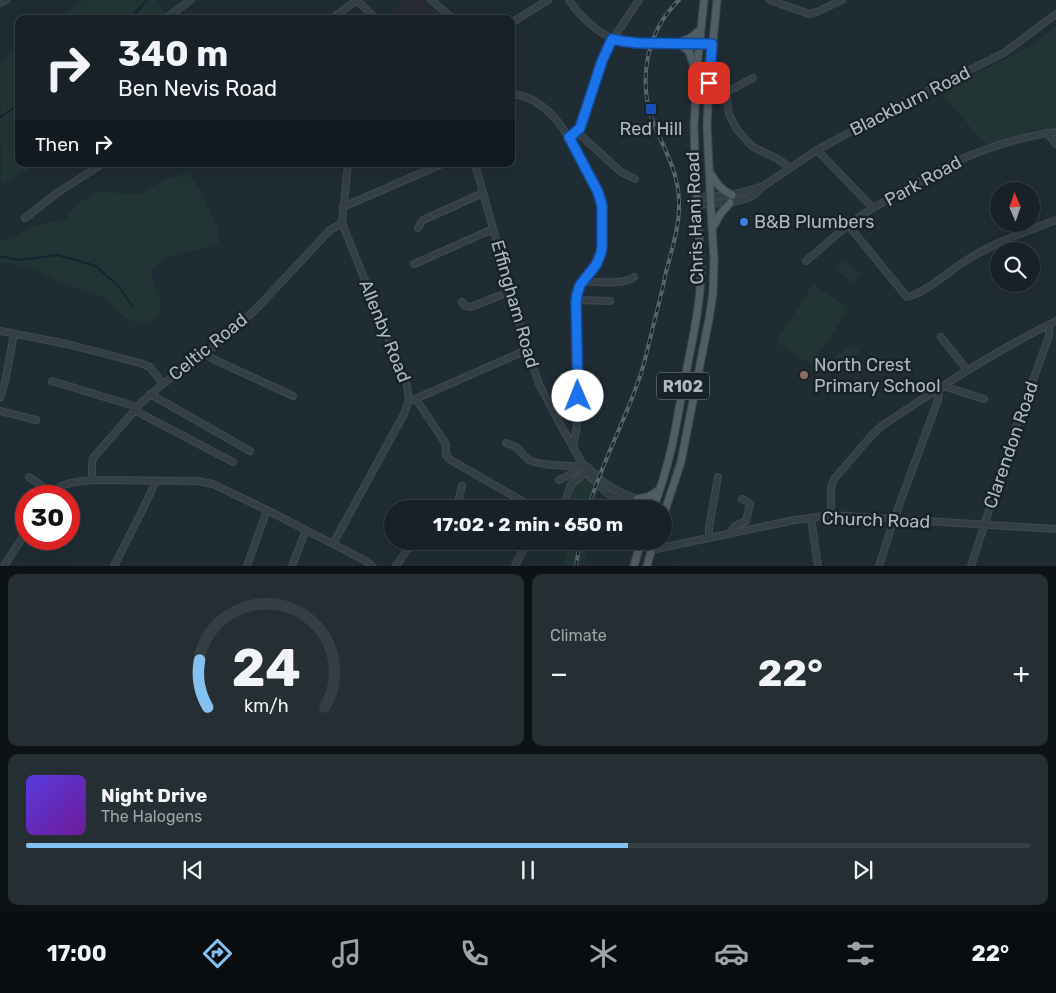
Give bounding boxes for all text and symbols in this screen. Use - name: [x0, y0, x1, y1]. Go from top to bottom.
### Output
- text: 340 m: [118, 33, 228, 75]
- icon: right: [35, 35, 100, 100]
- street label: Blackburn Road: [846, 61, 974, 141]
- pin: [688, 62, 730, 104]
- icon: arrive: [695, 69, 723, 97]
- text: Ben Nevis Road: [118, 75, 277, 102]
- marker: Red Hill: [644, 102, 658, 116]
- place label: Red Hill: [620, 118, 682, 140]
- icon: right: [89, 130, 117, 158]
- text: Then: [35, 133, 79, 156]
- street label: Chris Hani Road: [682, 151, 708, 285]
- street label: Park Road: [881, 151, 965, 211]
- north arrow: [990, 182, 1040, 232]
- map controls: [990, 182, 1040, 292]
- place label: B&B Plumbers: [754, 211, 875, 233]
- marker: B&B Plumbers: [738, 216, 750, 228]
- street label: Effingham Road: [486, 238, 544, 370]
- button: search: [990, 242, 1040, 292]
- street label: Allenby Road: [354, 276, 416, 386]
- street label: Celtic Road: [164, 309, 252, 385]
- place label: North Crest Primary School: [814, 354, 941, 397]
- position arrow: [551, 369, 603, 421]
- marker: North Crest Primary School: [798, 369, 810, 381]
- road number: R102: [657, 372, 709, 400]
- street label: Clarendon Road: [979, 379, 1043, 511]
- speed limit sign: 30: [15, 485, 80, 550]
- street label: Church Road: [821, 507, 931, 533]
- text: 17:02 · 2 min · 650 m: [433, 513, 623, 536]
- text: Climate: [550, 626, 607, 645]
- text: 24: [231, 637, 301, 699]
- text: 22°: [758, 650, 823, 696]
- text: −: [550, 657, 568, 690]
- text: +: [1013, 657, 1030, 690]
- text: km/h: [244, 695, 288, 716]
- text: Night Drive: [101, 784, 207, 807]
- text: The Halogens: [101, 807, 202, 826]
- icon: previous: [179, 856, 207, 884]
- icon: pause: [514, 856, 542, 884]
- icon: next: [849, 856, 877, 884]
- icon: directions: [200, 936, 235, 971]
- icon: music: [329, 936, 364, 971]
- icon: phone: [457, 936, 492, 971]
- icon: climate: [586, 936, 621, 971]
- icon: car: [714, 936, 749, 971]
- icon: filters: [843, 936, 878, 971]
- text: 17:00: [47, 940, 107, 967]
- text: 22°: [971, 940, 1009, 967]

